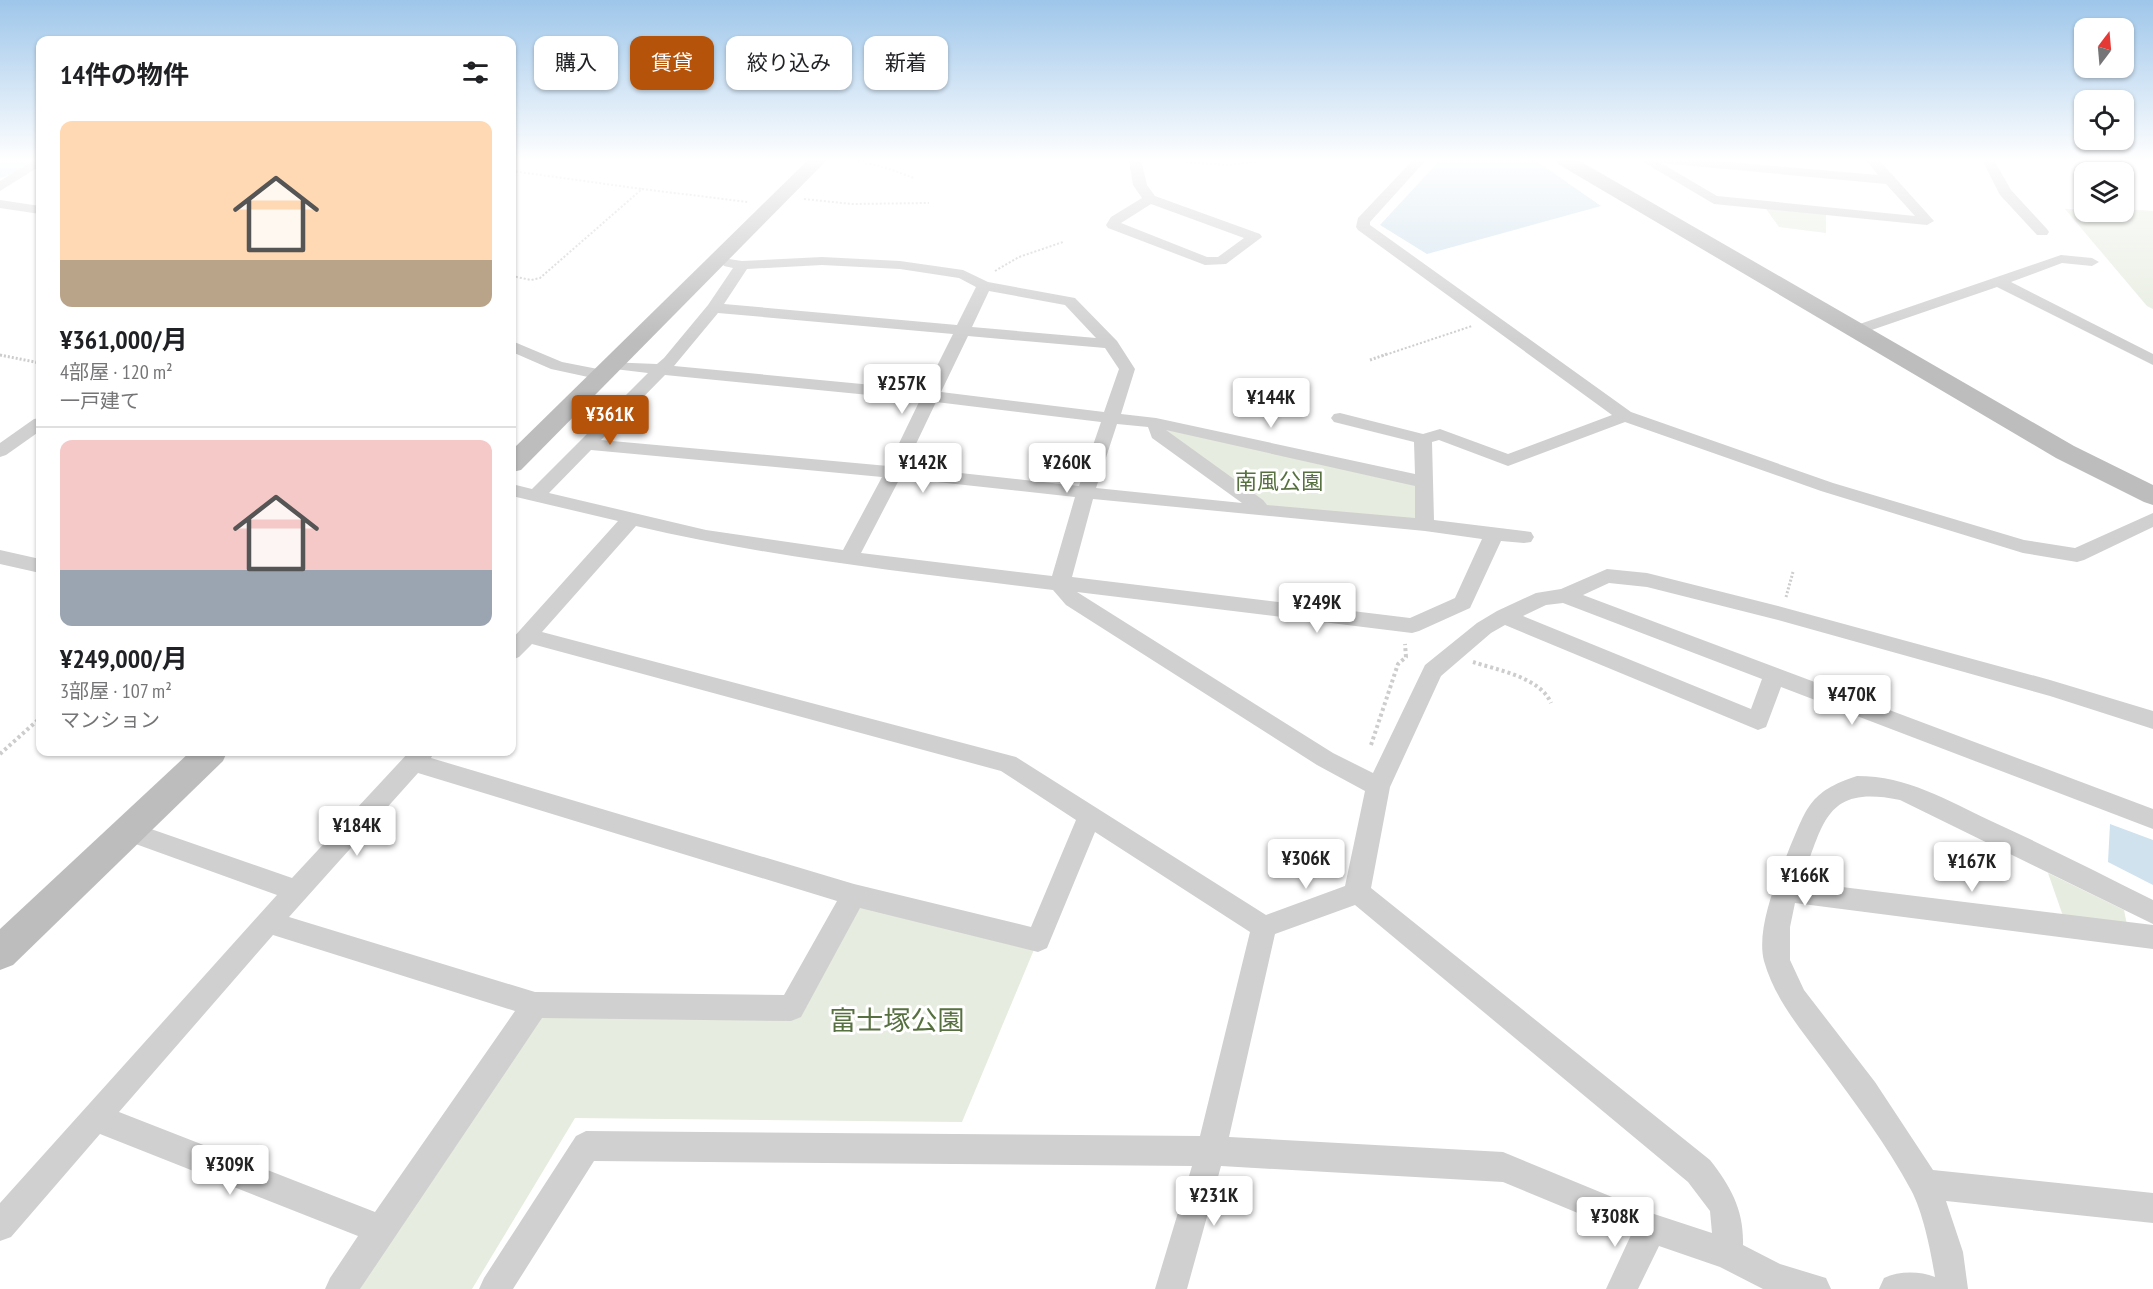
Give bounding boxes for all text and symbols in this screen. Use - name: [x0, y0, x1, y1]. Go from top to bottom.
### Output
- north arrow: [2074, 18, 2134, 78]
- map controls: [2074, 18, 2134, 222]
- chip: 購入: [534, 36, 618, 90]
- chip: 賃貸: [630, 36, 714, 90]
- chip: 絞り込み: [726, 36, 852, 90]
- chip: 新着: [864, 36, 948, 90]
- icon: filters: [459, 56, 492, 89]
- text: 14件の物件: [60, 58, 189, 91]
- button: locate: [2074, 90, 2134, 150]
- icon: home: [222, 160, 330, 268]
- button: layers: [2074, 162, 2134, 222]
- text: ¥361,000/月: [60, 323, 188, 356]
- text: 4部屋 · 120 m²: [60, 359, 173, 385]
- pin: ¥257K: [860, 364, 944, 415]
- text: ¥257K: [878, 370, 926, 396]
- pin: ¥144K: [1229, 378, 1313, 429]
- text: ¥144K: [1247, 384, 1295, 410]
- text: 一戸建て: [60, 388, 140, 414]
- pin: ¥361K: [568, 395, 652, 446]
- text: ¥361K: [586, 401, 634, 427]
- pin: ¥142K: [881, 443, 965, 494]
- pin: ¥260K: [1025, 443, 1109, 494]
- text: ¥142K: [899, 449, 947, 475]
- text: ¥260K: [1043, 449, 1091, 475]
- park label: 南風公園: [1235, 467, 1323, 495]
- icon: home: [222, 479, 330, 587]
- pin: ¥249K: [1275, 583, 1359, 634]
- text: ¥249K: [1293, 589, 1341, 615]
- text: ¥249,000/月: [60, 642, 188, 675]
- pin: ¥470K: [1810, 675, 1894, 726]
- text: 3部屋 · 107 m²: [60, 678, 172, 704]
- text: ¥470K: [1828, 681, 1876, 707]
- text: マンション: [60, 707, 160, 733]
- pin: ¥184K: [315, 806, 399, 857]
- text: ¥184K: [333, 812, 381, 838]
- pin: ¥306K: [1264, 839, 1348, 890]
- pin: ¥167K: [1930, 842, 2014, 893]
- text: ¥306K: [1282, 845, 1330, 871]
- text: ¥167K: [1948, 848, 1996, 874]
- pin: ¥166K: [1763, 856, 1847, 907]
- text: ¥166K: [1781, 862, 1829, 888]
- park label: 富士塚公園: [830, 1003, 965, 1037]
- pin: ¥309K: [188, 1145, 272, 1196]
- text: ¥309K: [206, 1151, 254, 1177]
- pin: ¥231K: [1172, 1176, 1256, 1227]
- text: ¥231K: [1190, 1182, 1238, 1208]
- pin: ¥308K: [1573, 1197, 1657, 1248]
- text: ¥308K: [1591, 1203, 1639, 1229]

